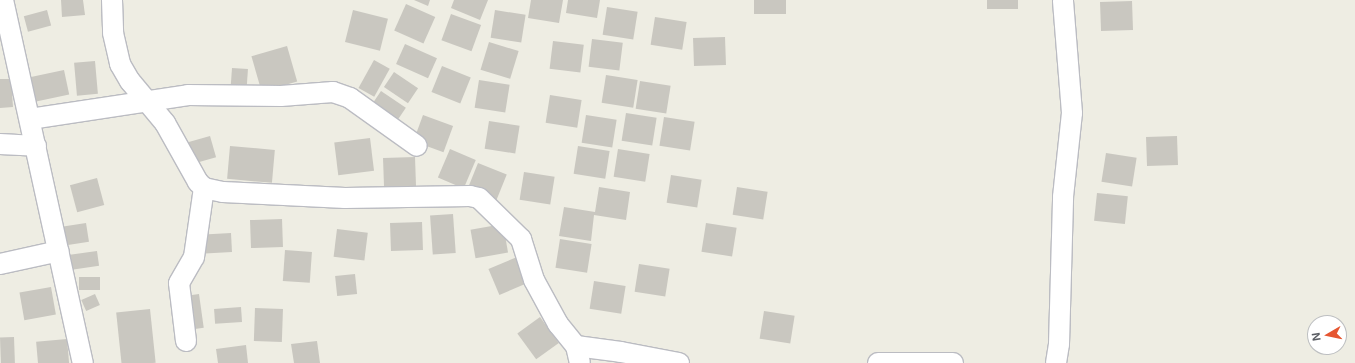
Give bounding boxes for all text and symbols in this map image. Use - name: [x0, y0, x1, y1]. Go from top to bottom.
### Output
- north arrow: [1307, 315, 1347, 355]
- text: N: [1309, 331, 1324, 342]

